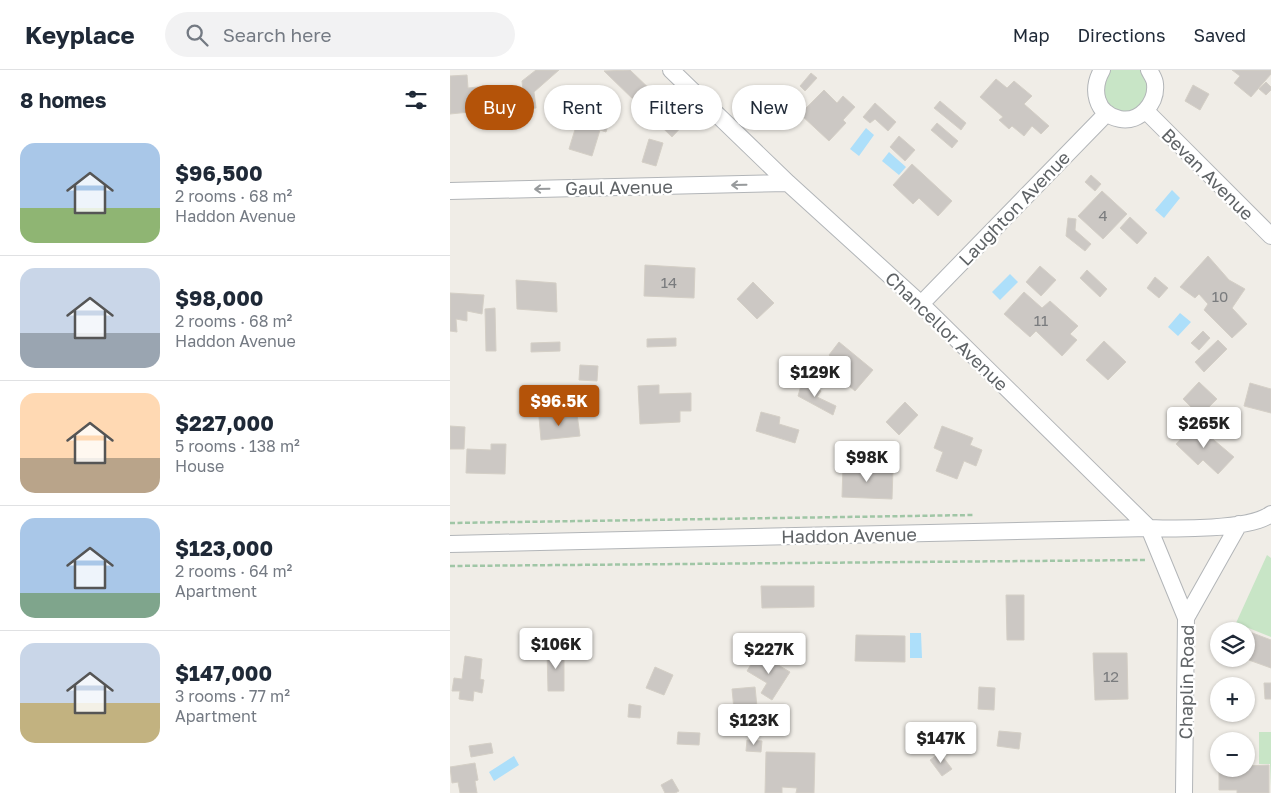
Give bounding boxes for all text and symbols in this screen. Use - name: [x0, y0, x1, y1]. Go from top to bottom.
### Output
- search box: [165, 12, 515, 57]
- text: Keyplace: [25, 20, 135, 49]
- icon: search: [183, 21, 211, 49]
- text: Search here: [223, 23, 332, 46]
- text: Map: [1013, 24, 1049, 46]
- text: Directions: [1077, 24, 1165, 46]
- text: Saved: [1193, 24, 1246, 46]
- chip: Buy: [465, 85, 534, 130]
- chip: Rent: [544, 85, 621, 130]
- chip: Filters: [631, 85, 722, 130]
- chip: New: [732, 85, 806, 130]
- icon: filters: [402, 86, 430, 114]
- text: 8 homes: [20, 87, 107, 113]
- street label: Bevan Avenue: [1157, 123, 1259, 225]
- street label: Laughton Avenue: [954, 146, 1074, 270]
- text: $96,500: [175, 160, 263, 186]
- icon: home: [60, 163, 120, 223]
- street label: Gaul Avenue: [565, 175, 673, 199]
- one-way arrow: [731, 180, 747, 189]
- one-way arrow: [534, 184, 550, 193]
- text: 2 rooms · 68 m²: [175, 186, 292, 206]
- text: Haddon Avenue: [175, 206, 296, 226]
- house number: 4: [1098, 206, 1108, 224]
- street label: Chancellor Avenue: [881, 267, 1013, 395]
- house number: 14: [661, 273, 677, 291]
- text: $98,000: [175, 285, 264, 311]
- house number: 10: [1212, 287, 1228, 305]
- icon: home: [60, 288, 120, 348]
- text: 2 rooms · 68 m²: [175, 311, 292, 331]
- house number: 11: [1034, 311, 1048, 329]
- text: Haddon Avenue: [175, 331, 296, 351]
- pin: $129K: [780, 356, 850, 398]
- text: $129K: [790, 362, 840, 382]
- pin: $96.5K: [518, 384, 600, 427]
- text: $96.5K: [530, 391, 588, 411]
- pin: $265K: [1169, 406, 1239, 449]
- text: $227,000: [175, 410, 274, 436]
- icon: home: [60, 413, 120, 473]
- text: $265K: [1178, 413, 1230, 433]
- text: 5 rooms · 138 m²: [175, 436, 300, 456]
- pin: $98K: [837, 440, 897, 483]
- text: $98K: [846, 447, 888, 467]
- text: House: [175, 456, 224, 476]
- street label: Haddon Avenue: [781, 523, 917, 547]
- text: $123,000: [175, 535, 273, 561]
- icon: home: [60, 538, 120, 598]
- text: 2 rooms · 64 m²: [175, 561, 292, 581]
- text: Apartment: [175, 581, 257, 601]
- map controls: [1210, 622, 1255, 777]
- button: layers: [1210, 622, 1255, 667]
- street label: Chaplin Road: [1174, 624, 1198, 740]
- pin: $106K: [521, 628, 591, 670]
- pin: $227K: [734, 632, 804, 675]
- text: $106K: [530, 634, 582, 654]
- text: $227K: [744, 639, 794, 659]
- text: $147,000: [175, 660, 272, 686]
- icon: home: [60, 663, 120, 723]
- house number: 12: [1103, 667, 1119, 685]
- button: +: [1210, 677, 1255, 722]
- text: 3 rooms · 77 m²: [175, 686, 290, 706]
- pin: $123K: [719, 704, 789, 746]
- text: Apartment: [175, 706, 257, 726]
- text: $123K: [729, 710, 779, 730]
- pin: $147K: [906, 722, 976, 764]
- text: $147K: [916, 728, 966, 748]
- button: −: [1210, 732, 1255, 777]

